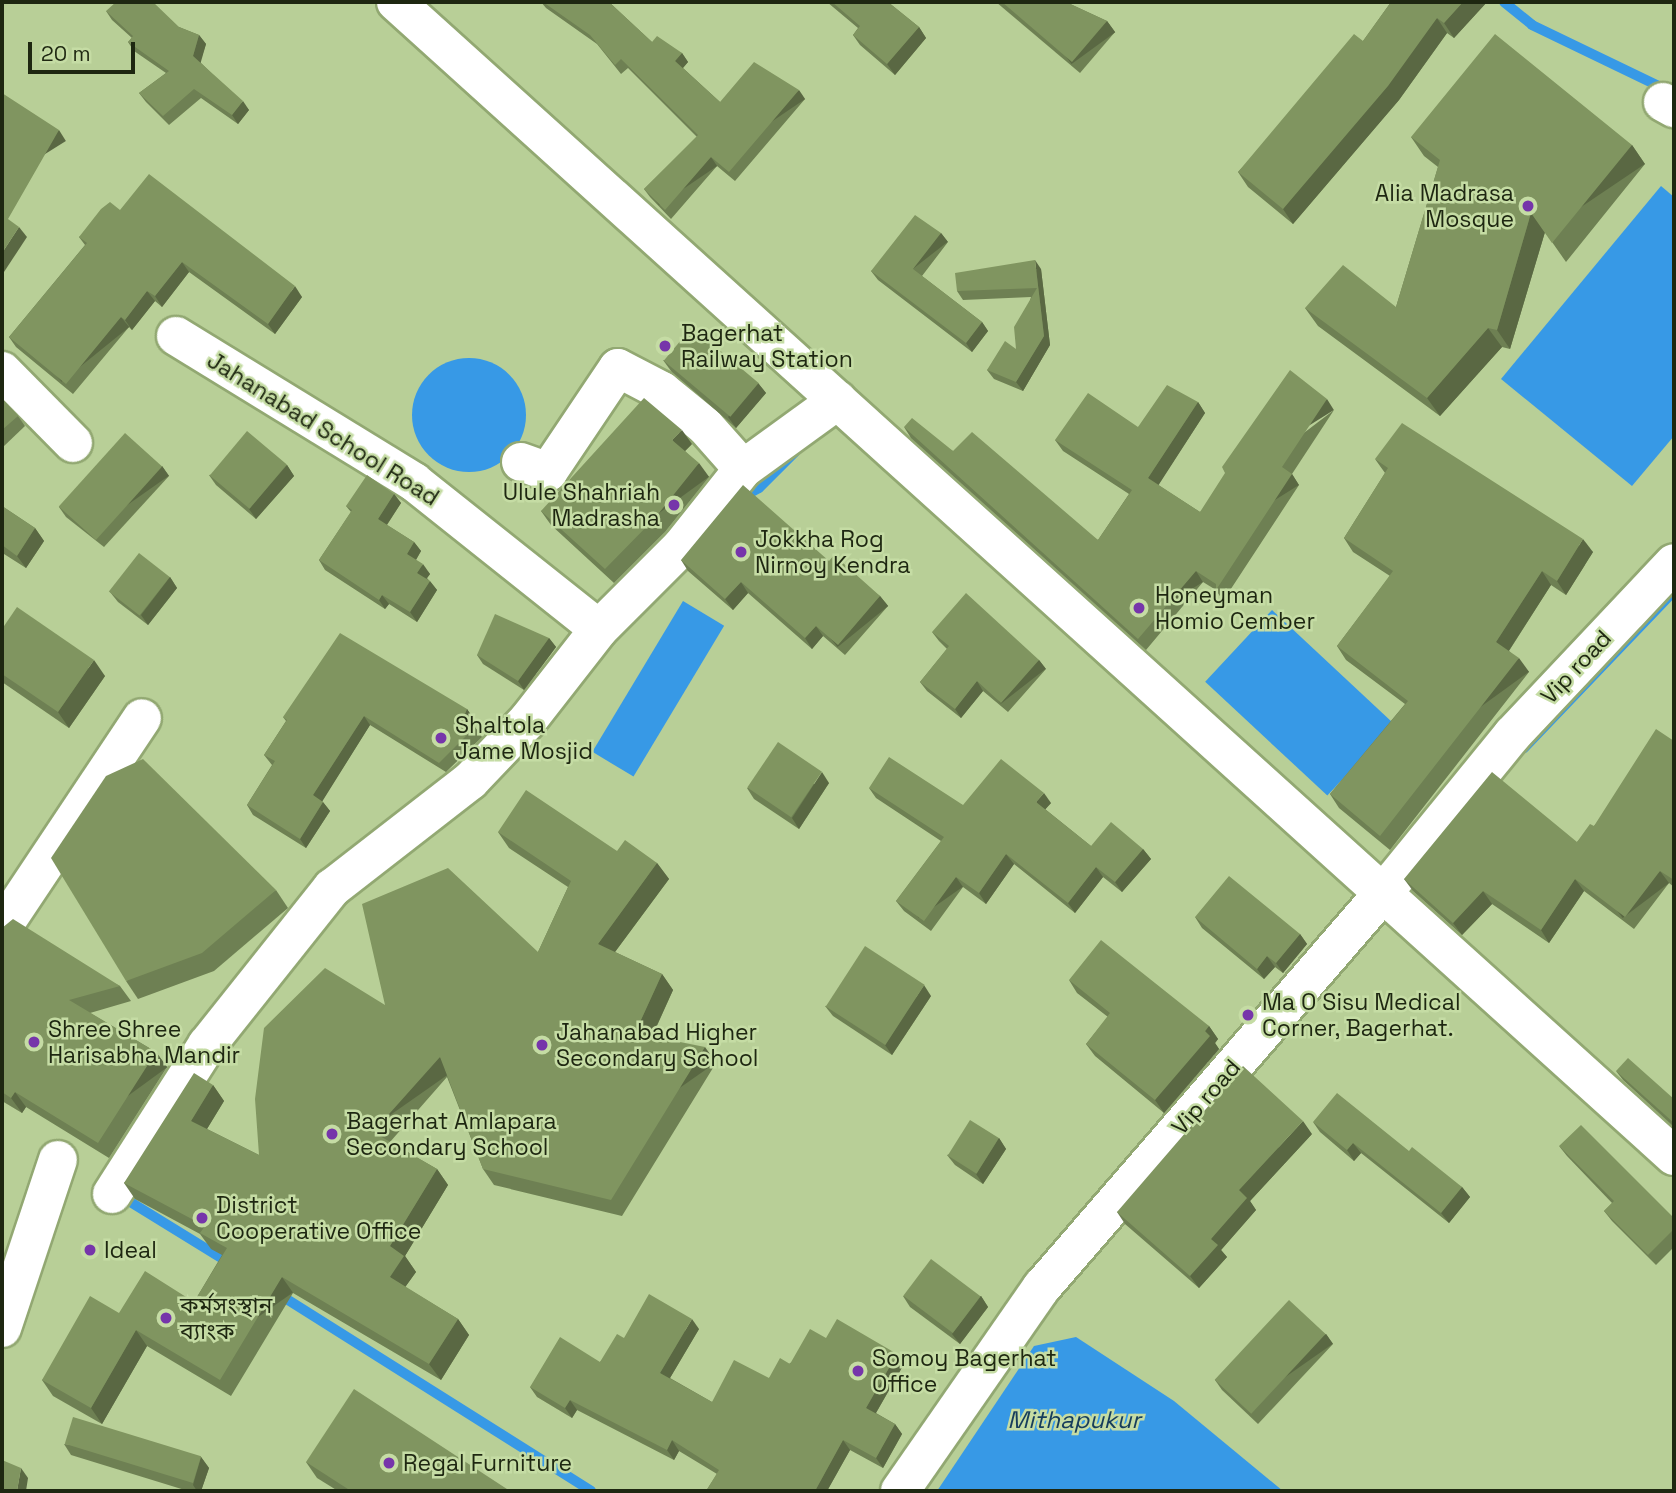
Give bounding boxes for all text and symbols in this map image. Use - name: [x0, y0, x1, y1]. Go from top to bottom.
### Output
- scale bar: [32, 28, 138, 72]
- text: 20 m: [41, 40, 91, 67]
- place label: Alia Madrasa Mosque: [1375, 179, 1514, 233]
- marker: Alia Madrasa Mosque: [1520, 198, 1536, 214]
- place label: Bagerhat Railway Station: [681, 319, 853, 373]
- marker: Bagerhat Railway Station: [655, 336, 675, 356]
- street label: Jahanabad School Road: [202, 346, 444, 512]
- place label: Ulule Shahriah Madrasha: [503, 478, 660, 532]
- marker: Ulule Shahriah Madrasha: [666, 497, 682, 513]
- place label: Jokkha Rog Nirnoy Kendra: [755, 525, 910, 579]
- marker: Jokkha Rog Nirnoy Kendra: [733, 544, 749, 560]
- place label: Honeyman Homio Cember: [1155, 581, 1315, 635]
- marker: Honeyman Homio Cember: [1129, 598, 1149, 618]
- street label: Vip road: [1535, 624, 1617, 710]
- place label: Shaltola Jame Mosjid: [455, 711, 593, 765]
- marker: Shaltola Jame Mosjid: [433, 730, 449, 746]
- place label: Ma O Sisu Medical Corner, Bagerhat.: [1262, 988, 1461, 1042]
- marker: Ma O Sisu Medical Corner, Bagerhat.: [1240, 1007, 1256, 1023]
- place label: Shree Shree Harisabha Mandir: [48, 1015, 240, 1069]
- place label: Jahanabad Higher Secondary School: [556, 1018, 758, 1072]
- marker: Shree Shree Harisabha Mandir: [26, 1034, 42, 1050]
- marker: Jahanabad Higher Secondary School: [534, 1037, 550, 1053]
- street label: Vip road: [1166, 1054, 1246, 1140]
- place label: Bagerhat Amlapara Secondary School: [346, 1107, 557, 1161]
- marker: Bagerhat Amlapara Secondary School: [324, 1126, 340, 1142]
- place label: District Cooperative Office: [216, 1191, 421, 1245]
- marker: District Cooperative Office: [194, 1210, 210, 1226]
- place label: Ideal: [104, 1236, 157, 1264]
- marker: Ideal: [82, 1242, 98, 1258]
- place label: কর্মসংস্থান ব্যাংক: [180, 1291, 272, 1345]
- marker: কর্মসংস্থান ব্যাংক: [158, 1310, 174, 1326]
- place label: Somoy Bagerhat Office: [872, 1344, 1057, 1398]
- marker: Somoy Bagerhat Office: [850, 1363, 866, 1379]
- water label: Mithapukur: [1008, 1406, 1140, 1434]
- place label: Regal Furniture: [403, 1449, 572, 1477]
- marker: Regal Furniture: [381, 1455, 397, 1471]

